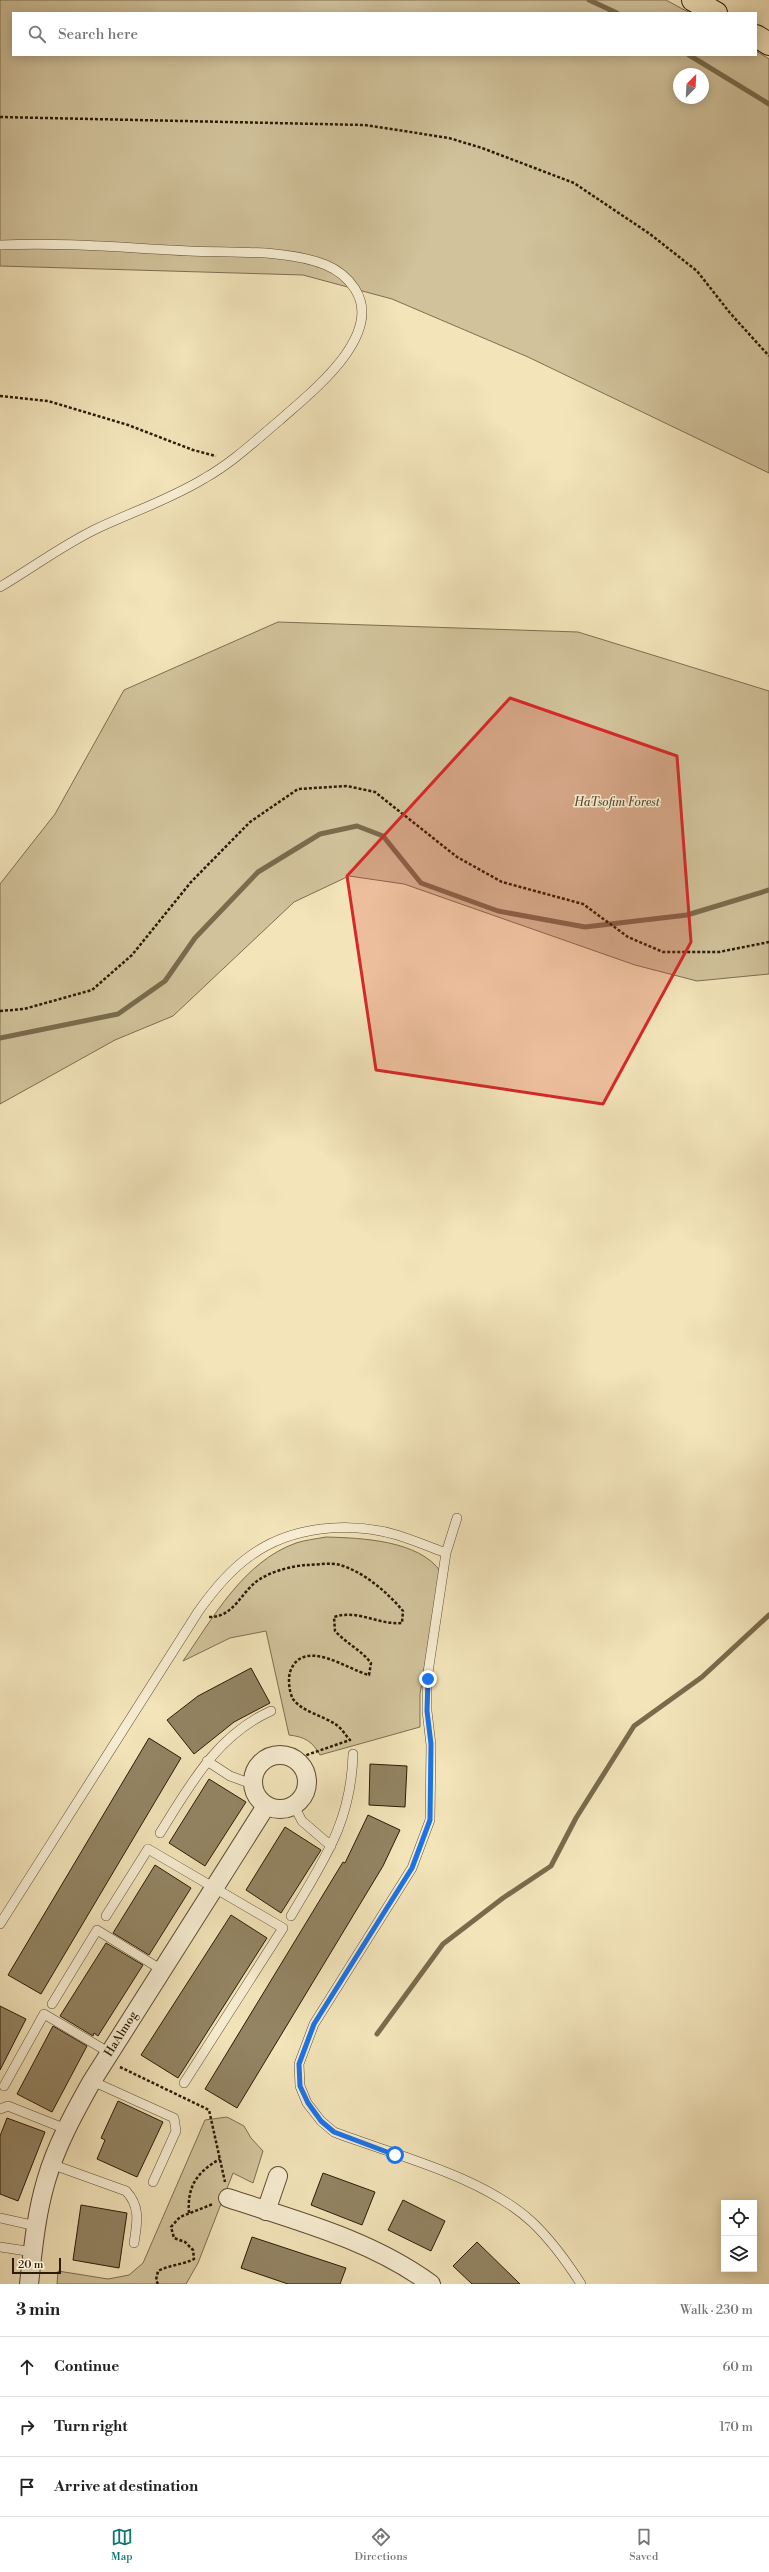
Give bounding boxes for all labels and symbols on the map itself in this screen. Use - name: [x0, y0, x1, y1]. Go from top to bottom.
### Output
- north arrow: [673, 68, 709, 104]
- park label: HaTsofim Forest: [573, 795, 661, 810]
- route end: [419, 1670, 437, 1688]
- street label: HaAlmog: [101, 2008, 141, 2060]
- route start: [386, 2146, 404, 2164]
- scale bar: [12, 2256, 61, 2275]

